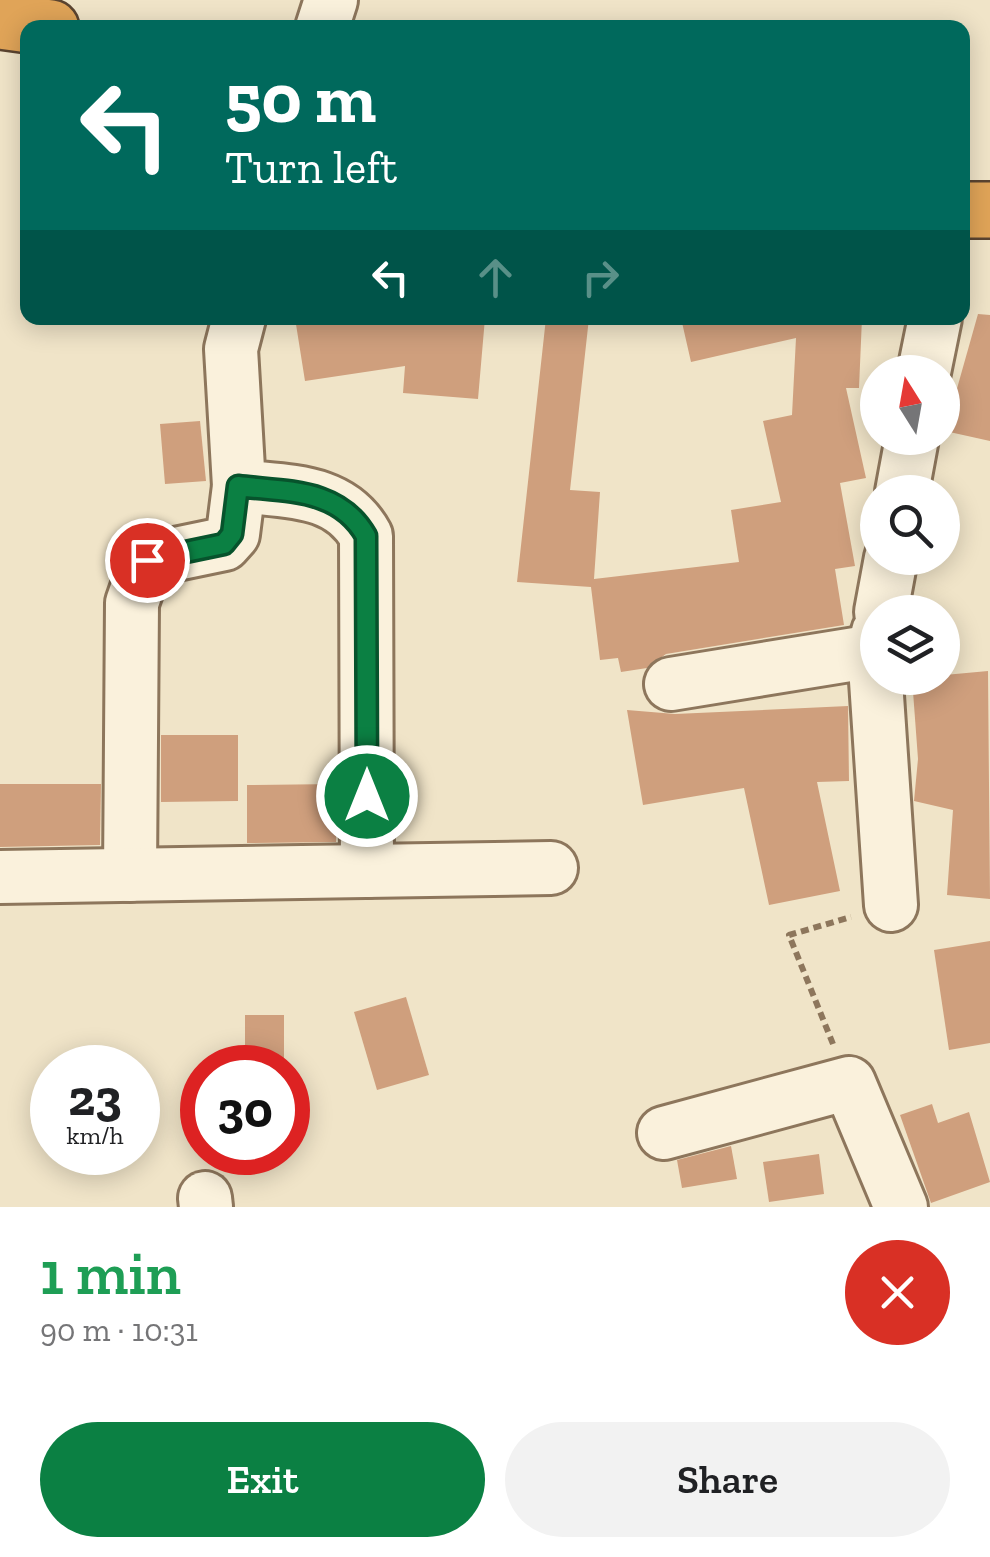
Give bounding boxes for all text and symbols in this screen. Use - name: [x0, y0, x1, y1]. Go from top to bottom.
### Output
- text: 50 m: [225, 56, 376, 140]
- icon: left: [60, 60, 190, 190]
- text: Turn left: [225, 141, 397, 195]
- icon: left: [363, 250, 418, 305]
- icon: ahead: [468, 250, 523, 305]
- icon: right: [573, 250, 628, 305]
- north arrow: [860, 355, 960, 455]
- map controls: [860, 355, 960, 695]
- button: search: [860, 475, 960, 575]
- pin: [105, 518, 190, 603]
- icon: arrive: [120, 533, 175, 588]
- button: layers: [860, 595, 960, 695]
- position arrow: [315, 744, 419, 848]
- speed limit sign: 30: [180, 1045, 310, 1175]
- text: 23: [68, 1068, 122, 1128]
- text: km/h: [66, 1120, 124, 1150]
- text: 1 min: [40, 1237, 181, 1309]
- button: close: [845, 1240, 950, 1345]
- text: 90 m · 10:31: [40, 1311, 198, 1349]
- button: Exit: [40, 1422, 485, 1537]
- button: Share: [505, 1422, 950, 1537]

